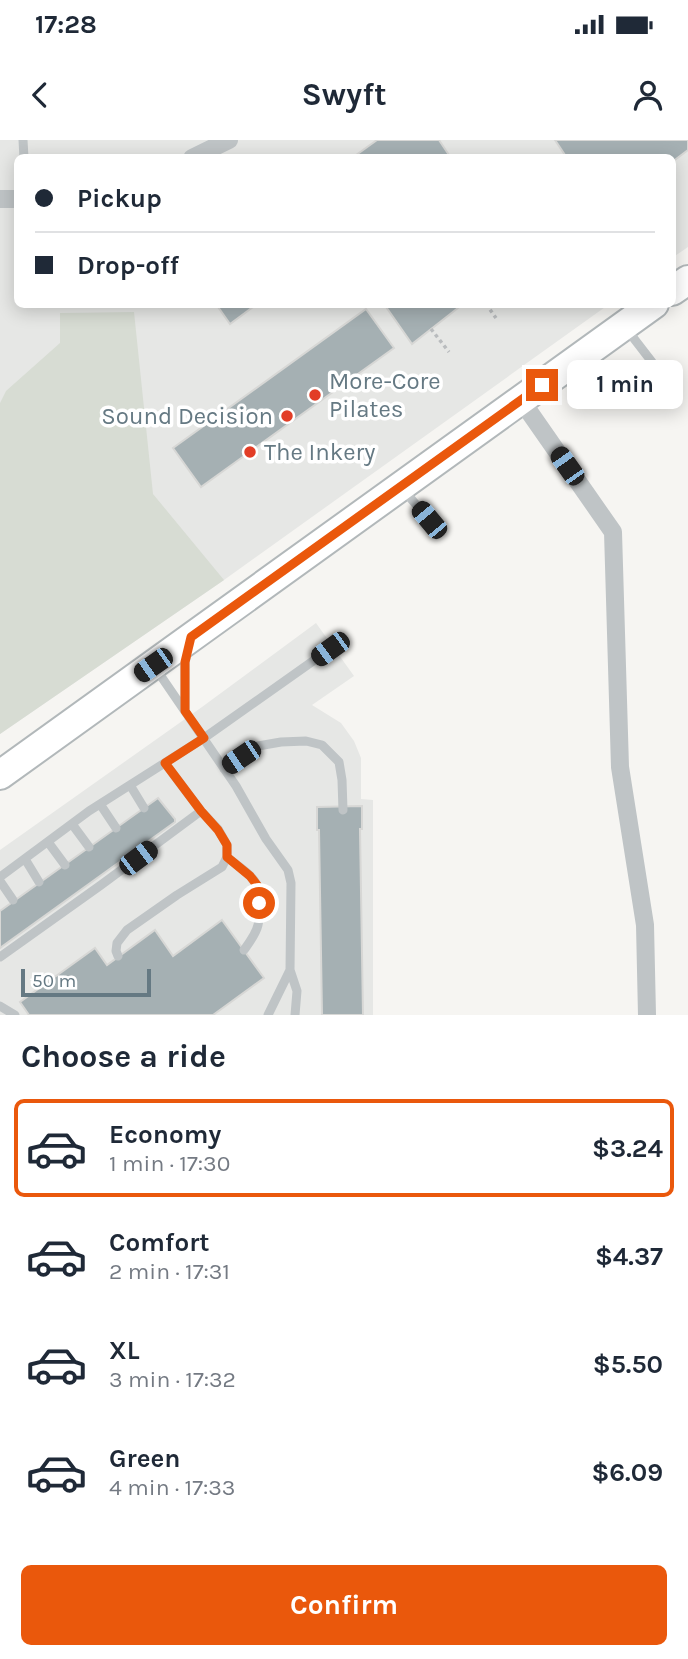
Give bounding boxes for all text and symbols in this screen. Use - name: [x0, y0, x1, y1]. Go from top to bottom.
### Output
- text: 17:28: [35, 9, 97, 40]
- icon: back: [21, 76, 59, 114]
- text: Swyft: [301, 76, 387, 113]
- icon: person: [629, 76, 667, 114]
- text: Pickup: [77, 183, 162, 214]
- text: Drop-off: [77, 250, 179, 281]
- callout: 1 min: [566, 360, 682, 410]
- place label: More-Core Pilates: [329, 367, 441, 423]
- route end: [526, 369, 558, 401]
- text: 1 min: [596, 371, 654, 398]
- marker: More-Core Pilates: [307, 387, 323, 403]
- place label: Sound Decision: [101, 402, 273, 430]
- marker: Sound Decision: [279, 408, 295, 424]
- place label: The Inkery: [264, 438, 375, 466]
- car: [547, 443, 588, 489]
- marker: The Inkery: [242, 444, 258, 460]
- car: [408, 497, 451, 543]
- car: [307, 628, 354, 670]
- car: [130, 644, 177, 686]
- car: [218, 737, 265, 777]
- car: [115, 837, 162, 879]
- route start: [243, 887, 275, 919]
- scale bar: [21, 966, 150, 998]
- text: 50 m: [32, 970, 76, 992]
- text: Choose a ride: [21, 1038, 226, 1075]
- icon: car: [25, 1117, 88, 1180]
- text: Economy: [109, 1119, 221, 1150]
- text: $3.24: [592, 1133, 663, 1164]
- text: 1 min · 17:30: [109, 1150, 230, 1177]
- icon: car: [25, 1225, 88, 1288]
- text: Comfort: [109, 1227, 210, 1258]
- text: $4.37: [595, 1241, 663, 1272]
- text: 2 min · 17:31: [109, 1258, 230, 1285]
- icon: car: [25, 1333, 88, 1396]
- text: XL: [109, 1335, 140, 1366]
- text: $5.50: [593, 1349, 663, 1380]
- text: 3 min · 17:32: [109, 1366, 236, 1393]
- icon: car: [25, 1441, 88, 1504]
- text: Green: [109, 1443, 181, 1474]
- text: $6.09: [591, 1457, 663, 1488]
- text: 4 min · 17:33: [109, 1474, 235, 1501]
- button: Confirm: [21, 1565, 667, 1645]

